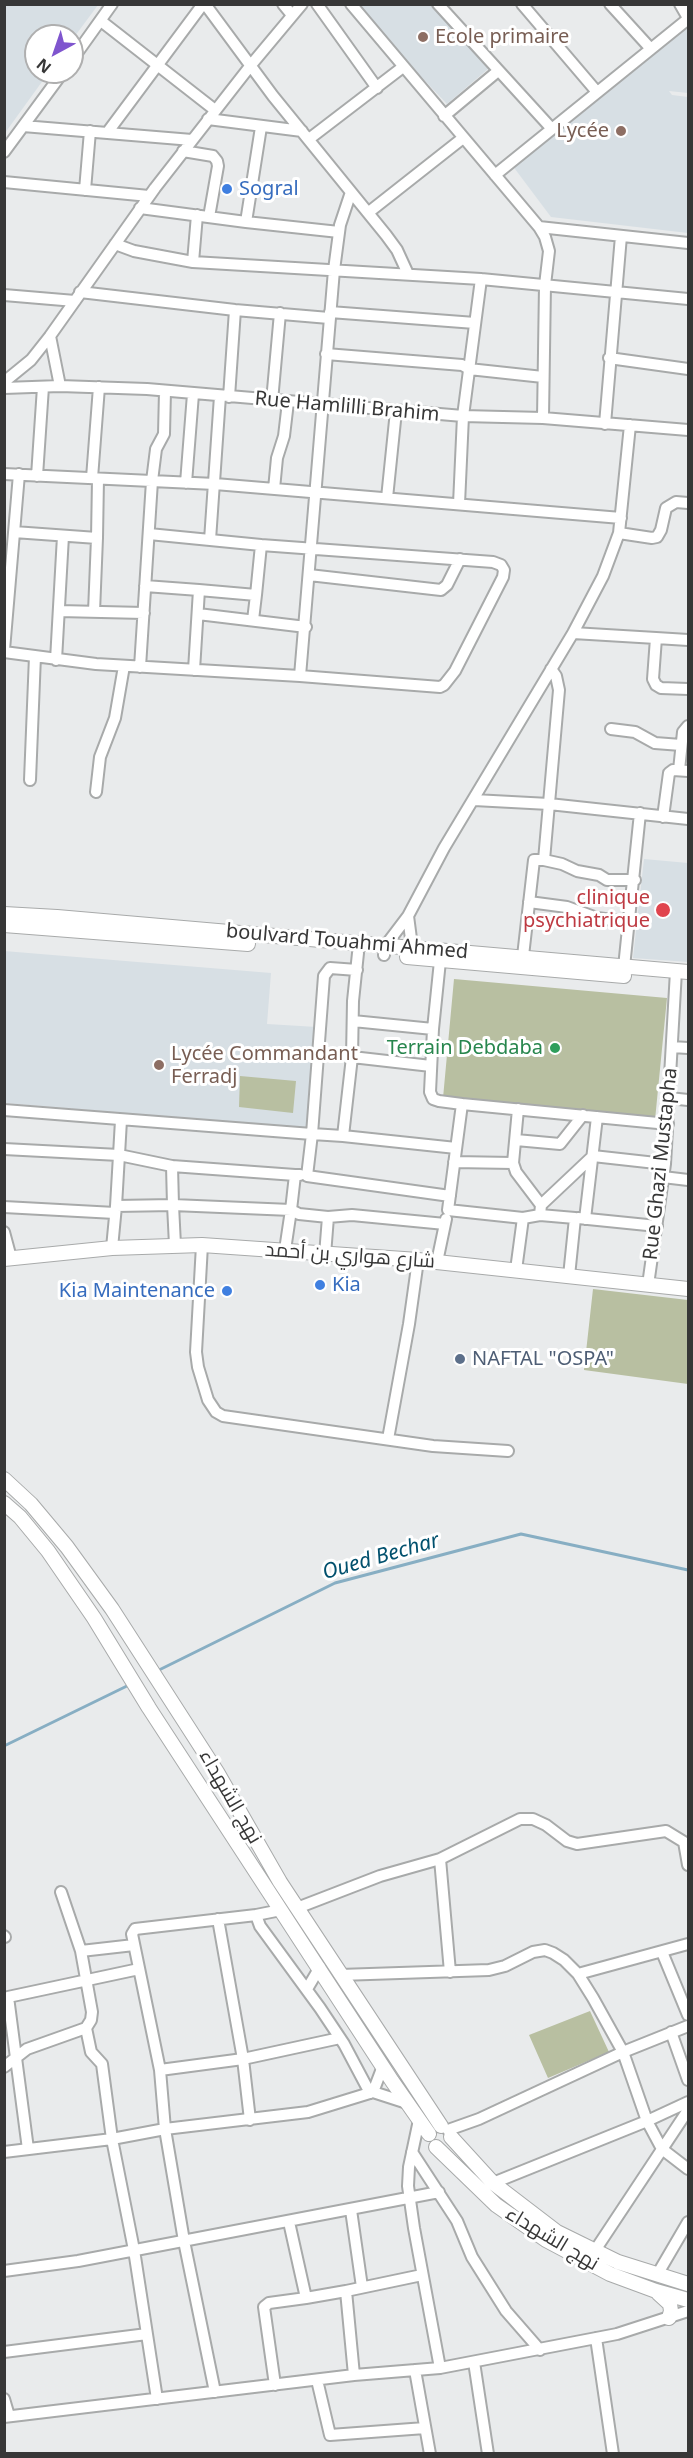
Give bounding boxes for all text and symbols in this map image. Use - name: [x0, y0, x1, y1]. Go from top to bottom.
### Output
- north arrow: [24, 24, 84, 84]
- place label: Ecole primaire: [435, 25, 569, 49]
- marker: Ecole primaire: [416, 30, 430, 44]
- text: N: [32, 54, 56, 79]
- place label: Lycée: [556, 119, 609, 143]
- marker: Lycée: [614, 124, 628, 138]
- place label: Sogral: [239, 177, 299, 201]
- marker: Sogral: [220, 182, 234, 196]
- street label: Rue Hamlilli Brahim: [254, 387, 440, 427]
- place label: clinique psychiatrique: [523, 886, 650, 933]
- marker: clinique psychiatrique: [654, 901, 672, 919]
- street label: boulvard Touahmi Ahmed: [225, 919, 469, 965]
- place label: Terrain Debdaba: [387, 1036, 543, 1060]
- marker: Terrain Debdaba: [548, 1041, 562, 1055]
- place label: Lycée Commandant Ferradj: [171, 1042, 358, 1089]
- marker: Lycée Commandant Ferradj: [152, 1058, 166, 1072]
- street label: Rue Ghazi Mustapha: [639, 1066, 683, 1262]
- street label: شارع هواري بن أحمد: [264, 1238, 436, 1274]
- place label: Kia: [332, 1273, 361, 1297]
- marker: Kia: [313, 1278, 327, 1292]
- place label: Kia Maintenance: [59, 1279, 215, 1303]
- marker: Kia Maintenance: [220, 1284, 234, 1298]
- place label: NAFTAL "OSPA": [472, 1347, 614, 1371]
- marker: NAFTAL "OSPA": [453, 1352, 467, 1366]
- water label: Oued Bechar: [320, 1528, 442, 1586]
- street label: نهج الشهداء: [193, 1746, 267, 1848]
- street label: نهج الشهداء: [501, 2202, 603, 2276]

